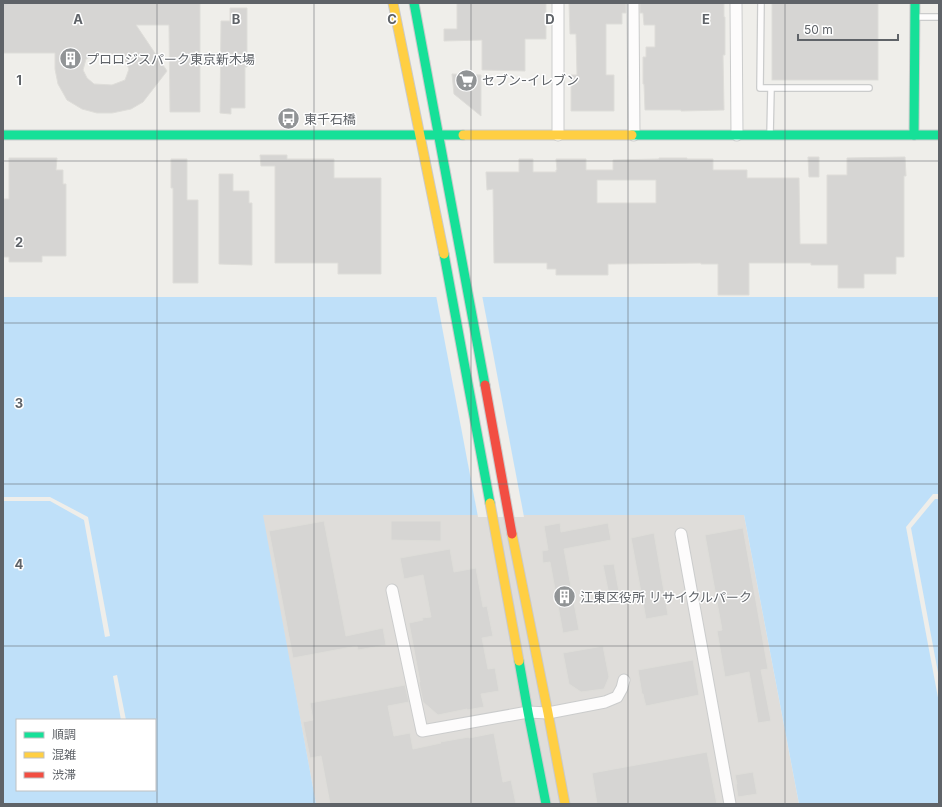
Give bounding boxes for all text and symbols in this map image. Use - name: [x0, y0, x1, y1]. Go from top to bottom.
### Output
- text: A: [73, 11, 83, 27]
- text: B: [232, 11, 241, 27]
- text: C: [387, 11, 397, 27]
- text: D: [545, 11, 555, 27]
- text: E: [702, 11, 710, 27]
- scale bar: [798, 16, 898, 42]
- text: 50 m: [804, 22, 833, 37]
- building icon: プロロジスパーク東京新木場: [58, 46, 84, 72]
- place label: プロロジスパーク東京新木場: [86, 51, 255, 67]
- supermarket icon: セブン-イレブン: [453, 67, 479, 93]
- text: 1: [16, 72, 22, 88]
- place label: セブン-イレブン: [482, 72, 579, 88]
- bus stop icon: 東千石橋: [276, 106, 302, 132]
- place label: 東千石橋: [304, 111, 356, 127]
- text: 2: [15, 234, 23, 250]
- text: 3: [15, 395, 23, 411]
- text: 4: [15, 556, 24, 572]
- building icon: 江東区役所 リサイクルパーク: [552, 584, 578, 610]
- place label: 江東区役所 リサイクルパーク: [580, 589, 752, 605]
- legend: [16, 719, 156, 791]
- text: 順調: [52, 727, 76, 742]
- text: 混雑: [52, 747, 76, 762]
- text: 渋滞: [52, 767, 76, 782]

